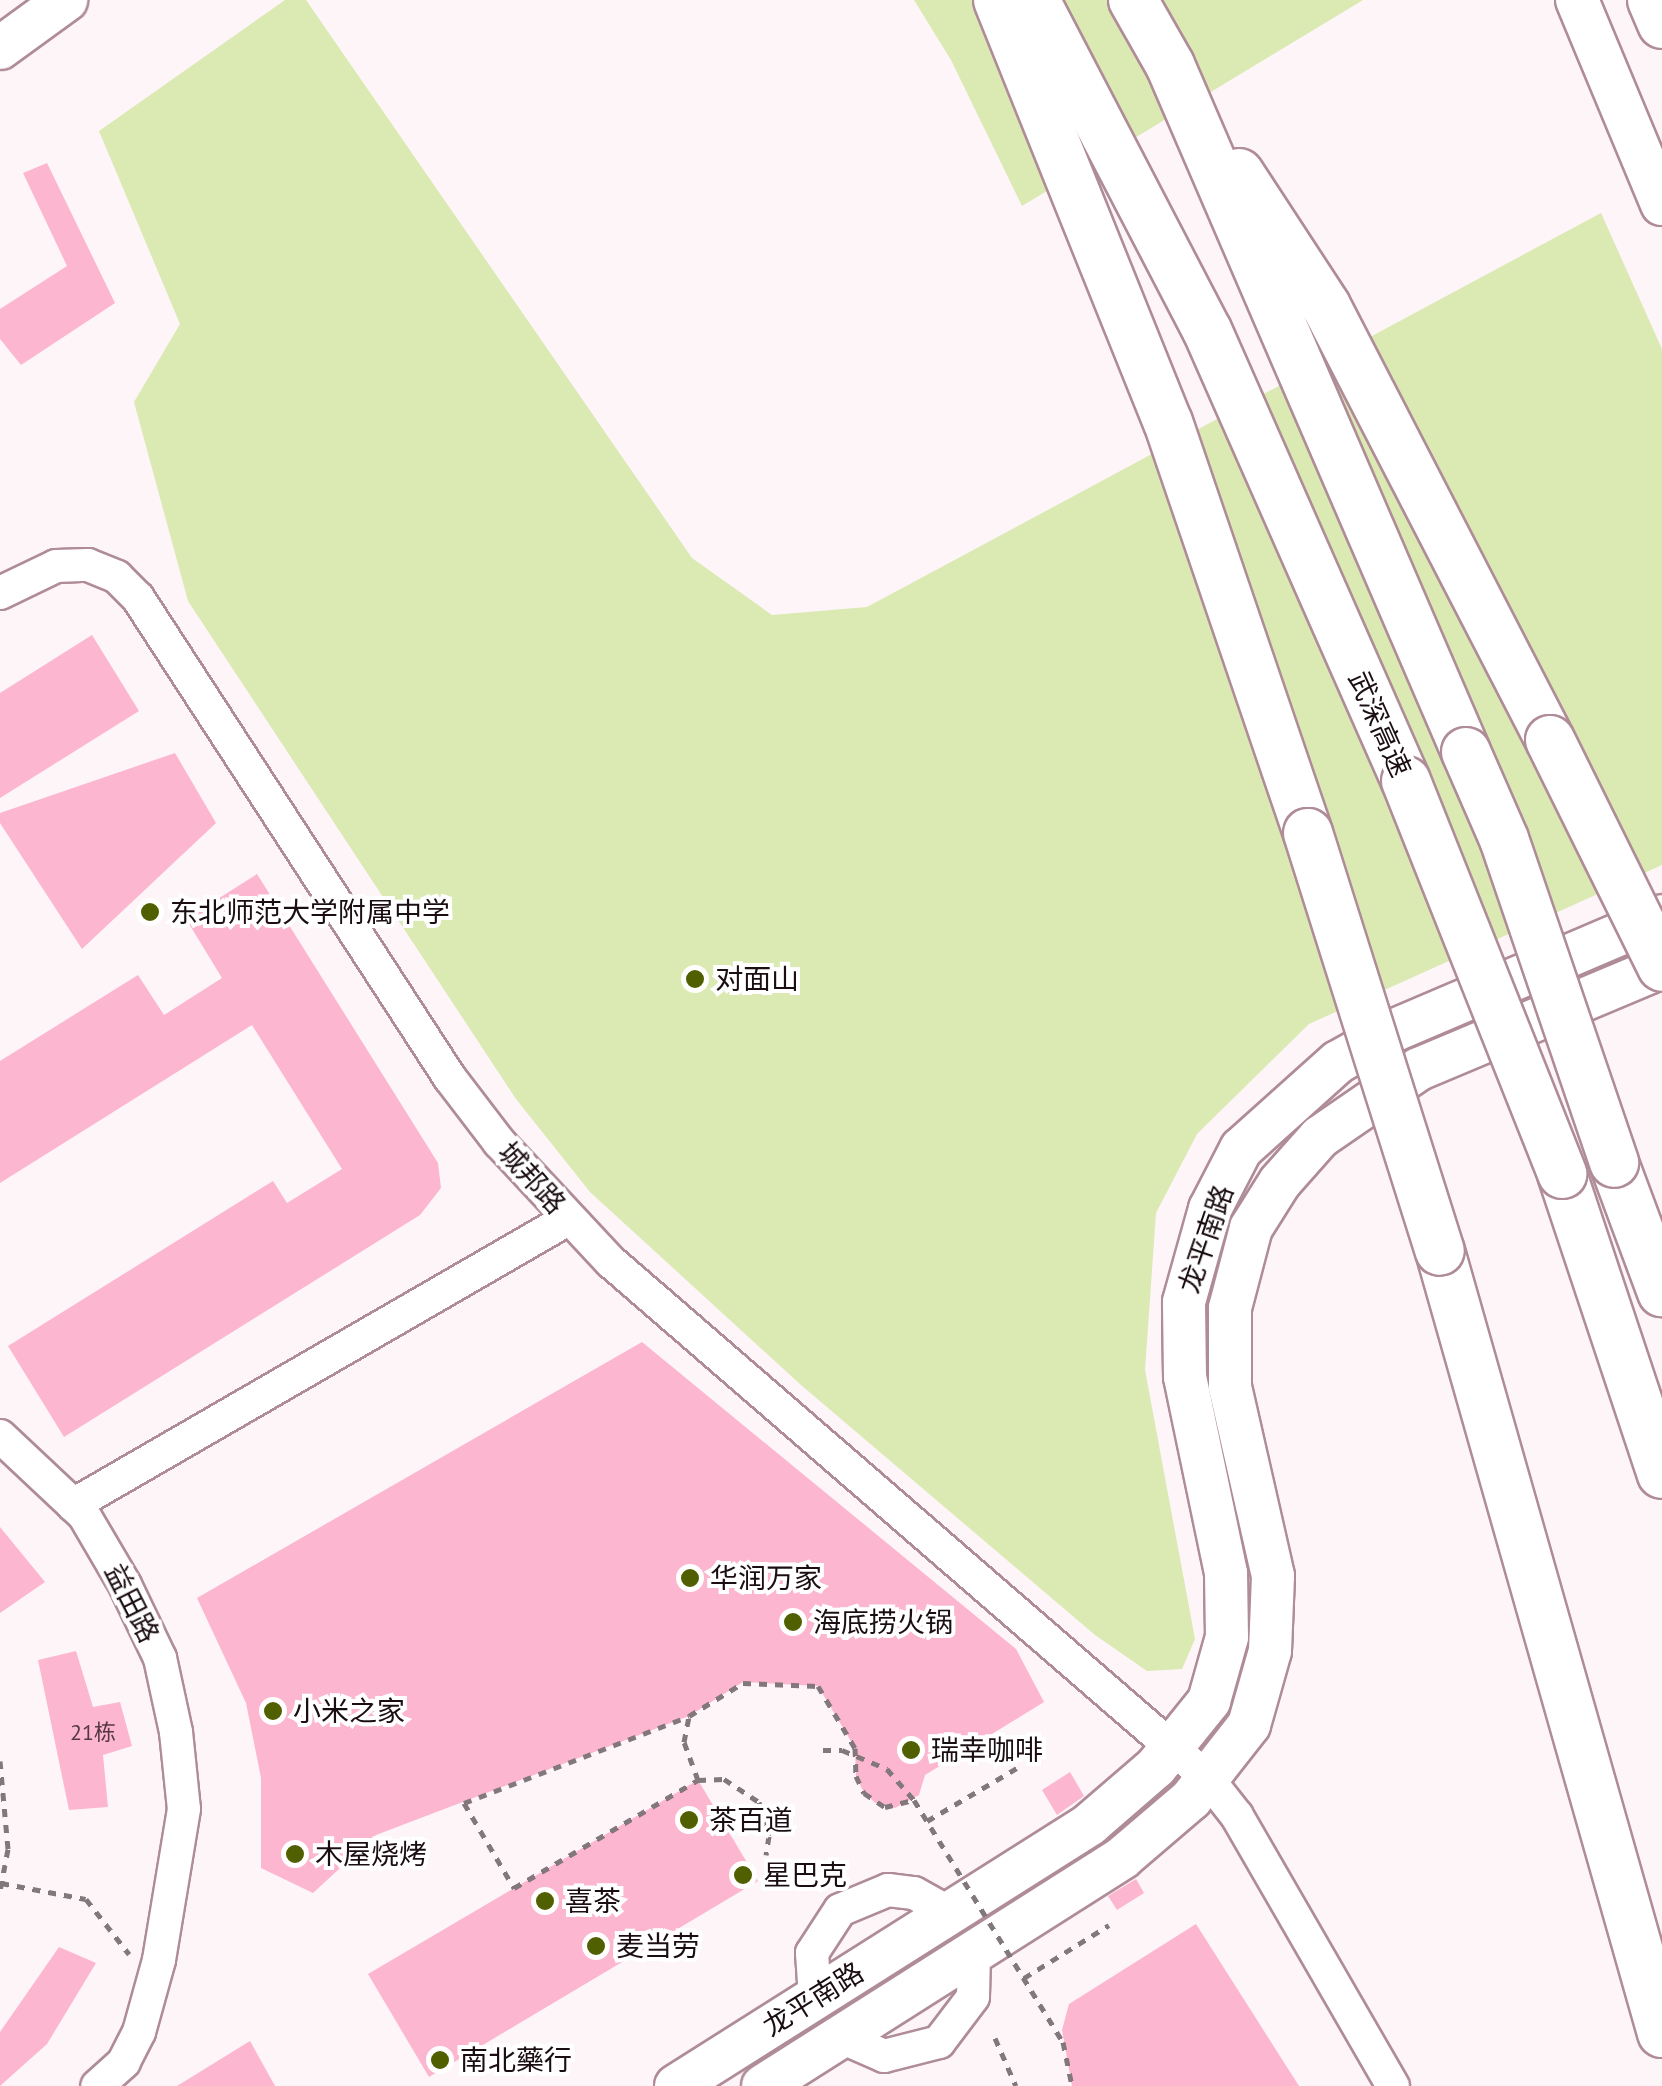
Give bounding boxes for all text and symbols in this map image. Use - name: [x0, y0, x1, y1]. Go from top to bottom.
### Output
- street label: 武深高速: [1342, 666, 1418, 782]
- place label: 东北师范大学附属中学: [170, 895, 450, 929]
- marker: 东北师范大学附属中学: [139, 901, 161, 923]
- place label: 对面山: [715, 962, 799, 996]
- marker: 对面山: [684, 968, 706, 990]
- street label: 城邦路: [491, 1136, 573, 1220]
- street label: 龙平南路: [1172, 1181, 1240, 1297]
- street label: 益田路: [98, 1558, 166, 1648]
- place label: 华润万家: [710, 1561, 822, 1595]
- marker: 华润万家: [679, 1567, 701, 1589]
- place label: 海底捞火锅: [813, 1605, 953, 1639]
- marker: 海底捞火锅: [782, 1611, 804, 1633]
- place label: 小米之家: [293, 1694, 405, 1728]
- marker: 小米之家: [262, 1700, 284, 1722]
- house number: 21栋: [70, 1720, 116, 1746]
- place label: 瑞幸咖啡: [931, 1733, 1043, 1767]
- marker: 瑞幸咖啡: [900, 1739, 922, 1761]
- place label: 茶百道: [709, 1803, 793, 1837]
- marker: 茶百道: [678, 1809, 700, 1831]
- place label: 木屋烧烤: [315, 1837, 427, 1871]
- marker: 木屋烧烤: [284, 1843, 306, 1865]
- place label: 星巴克: [763, 1858, 847, 1892]
- marker: 星巴克: [732, 1864, 754, 1886]
- place label: 喜茶: [565, 1884, 621, 1918]
- marker: 喜茶: [534, 1890, 556, 1912]
- place label: 麦当劳: [616, 1929, 700, 1963]
- marker: 麦当劳: [585, 1935, 607, 1957]
- street label: 龙平南路: [757, 1955, 869, 2043]
- place label: 南北藥行: [460, 2043, 572, 2077]
- marker: 南北藥行: [429, 2049, 451, 2071]

